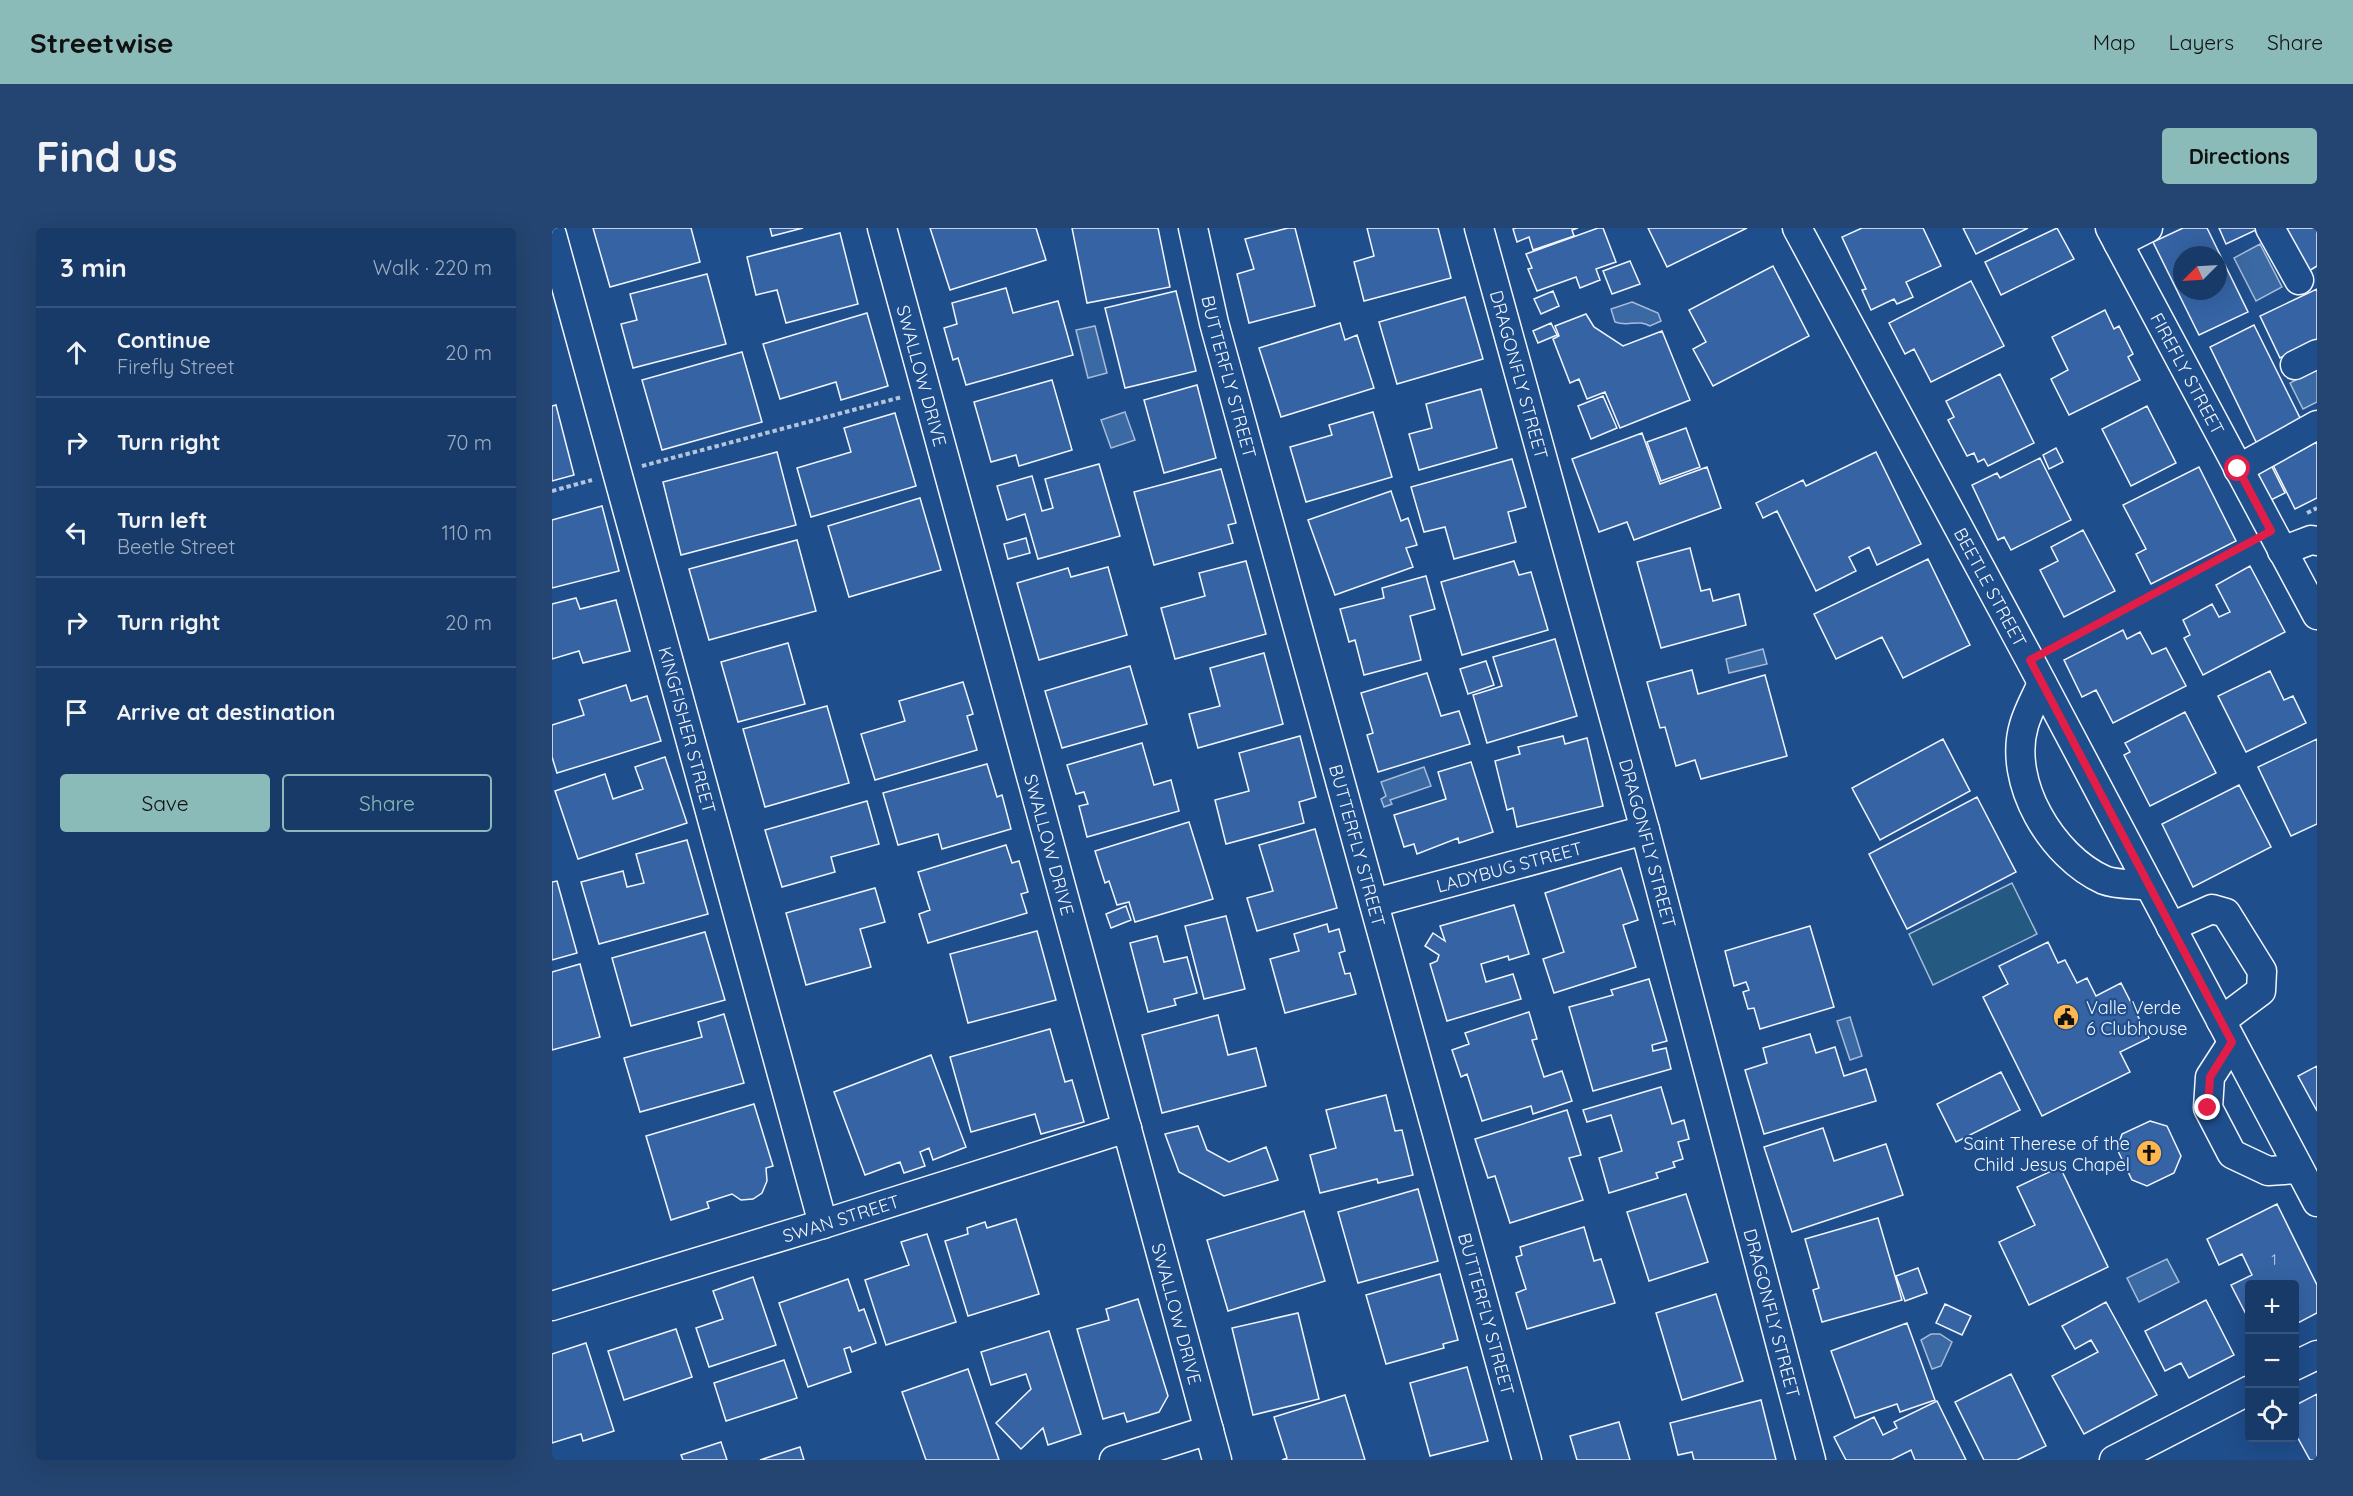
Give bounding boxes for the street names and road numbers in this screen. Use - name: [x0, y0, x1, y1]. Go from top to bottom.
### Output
- street label: DRAGONFLY STREET: [1485, 288, 1554, 462]
- street label: BUTTERFLY STREET: [1197, 293, 1262, 461]
- street label: SWALLOW DRIVE: [892, 302, 952, 449]
- street label: FIREFLY STREET: [2146, 309, 2230, 439]
- street label: BEETLE STREET: [1949, 523, 2032, 651]
- street label: KINGFISHER STREET: [654, 644, 721, 816]
- street label: DRAGONFLY STREET: [1614, 756, 1682, 930]
- street label: BUTTERFLY STREET: [1324, 762, 1391, 929]
- street label: SWALLOW DRIVE: [1019, 771, 1080, 918]
- street label: LADYBUG STREET: [1434, 836, 1585, 897]
- street label: SWAN STREET: [780, 1189, 902, 1247]
- street label: DRAGONFLY STREET: [1739, 1226, 1806, 1400]
- street label: BUTTERFLY STREET: [1453, 1230, 1520, 1398]
- street label: SWALLOW DRIVE: [1147, 1240, 1207, 1387]

